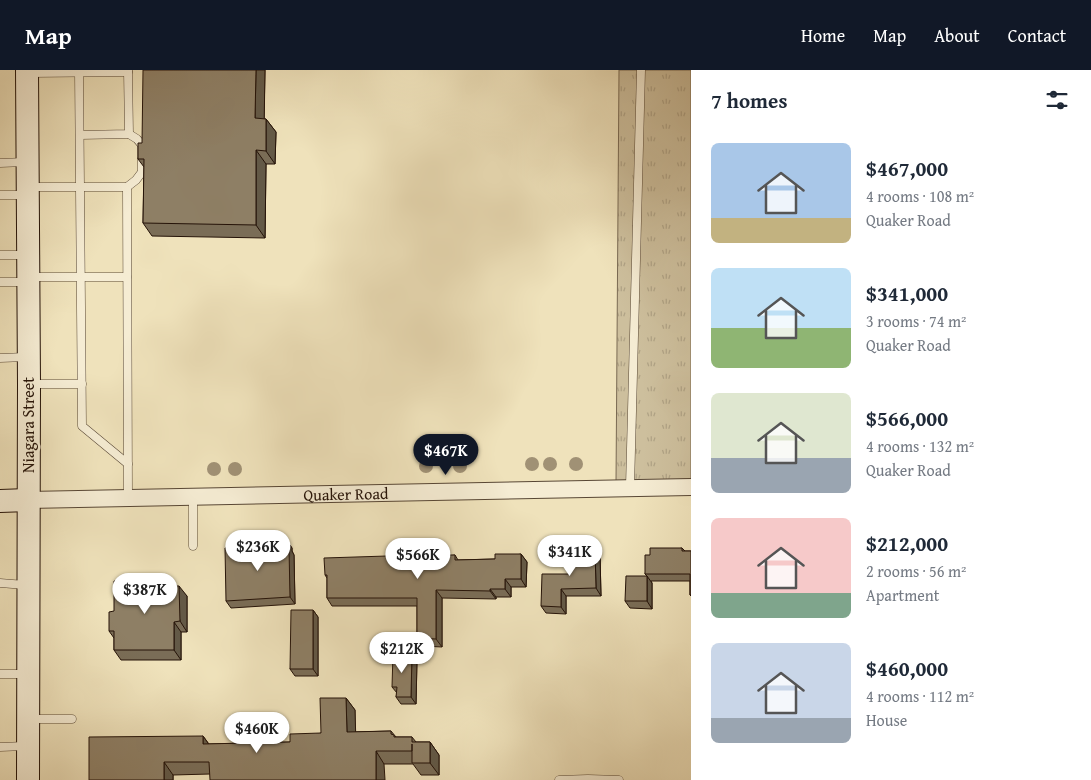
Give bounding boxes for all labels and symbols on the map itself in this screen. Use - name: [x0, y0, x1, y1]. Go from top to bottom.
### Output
- street label: Niagara Street: [16, 377, 40, 473]
- pin: $467K: [411, 434, 481, 476]
- street label: Quaker Road: [303, 481, 389, 507]
- pin: $236K: [223, 530, 293, 572]
- pin: $341K: [535, 534, 605, 577]
- pin: $566K: [383, 538, 453, 580]
- pin: $387K: [110, 572, 180, 615]
- pin: $212K: [367, 632, 437, 674]
- pin: $460K: [222, 712, 292, 754]

